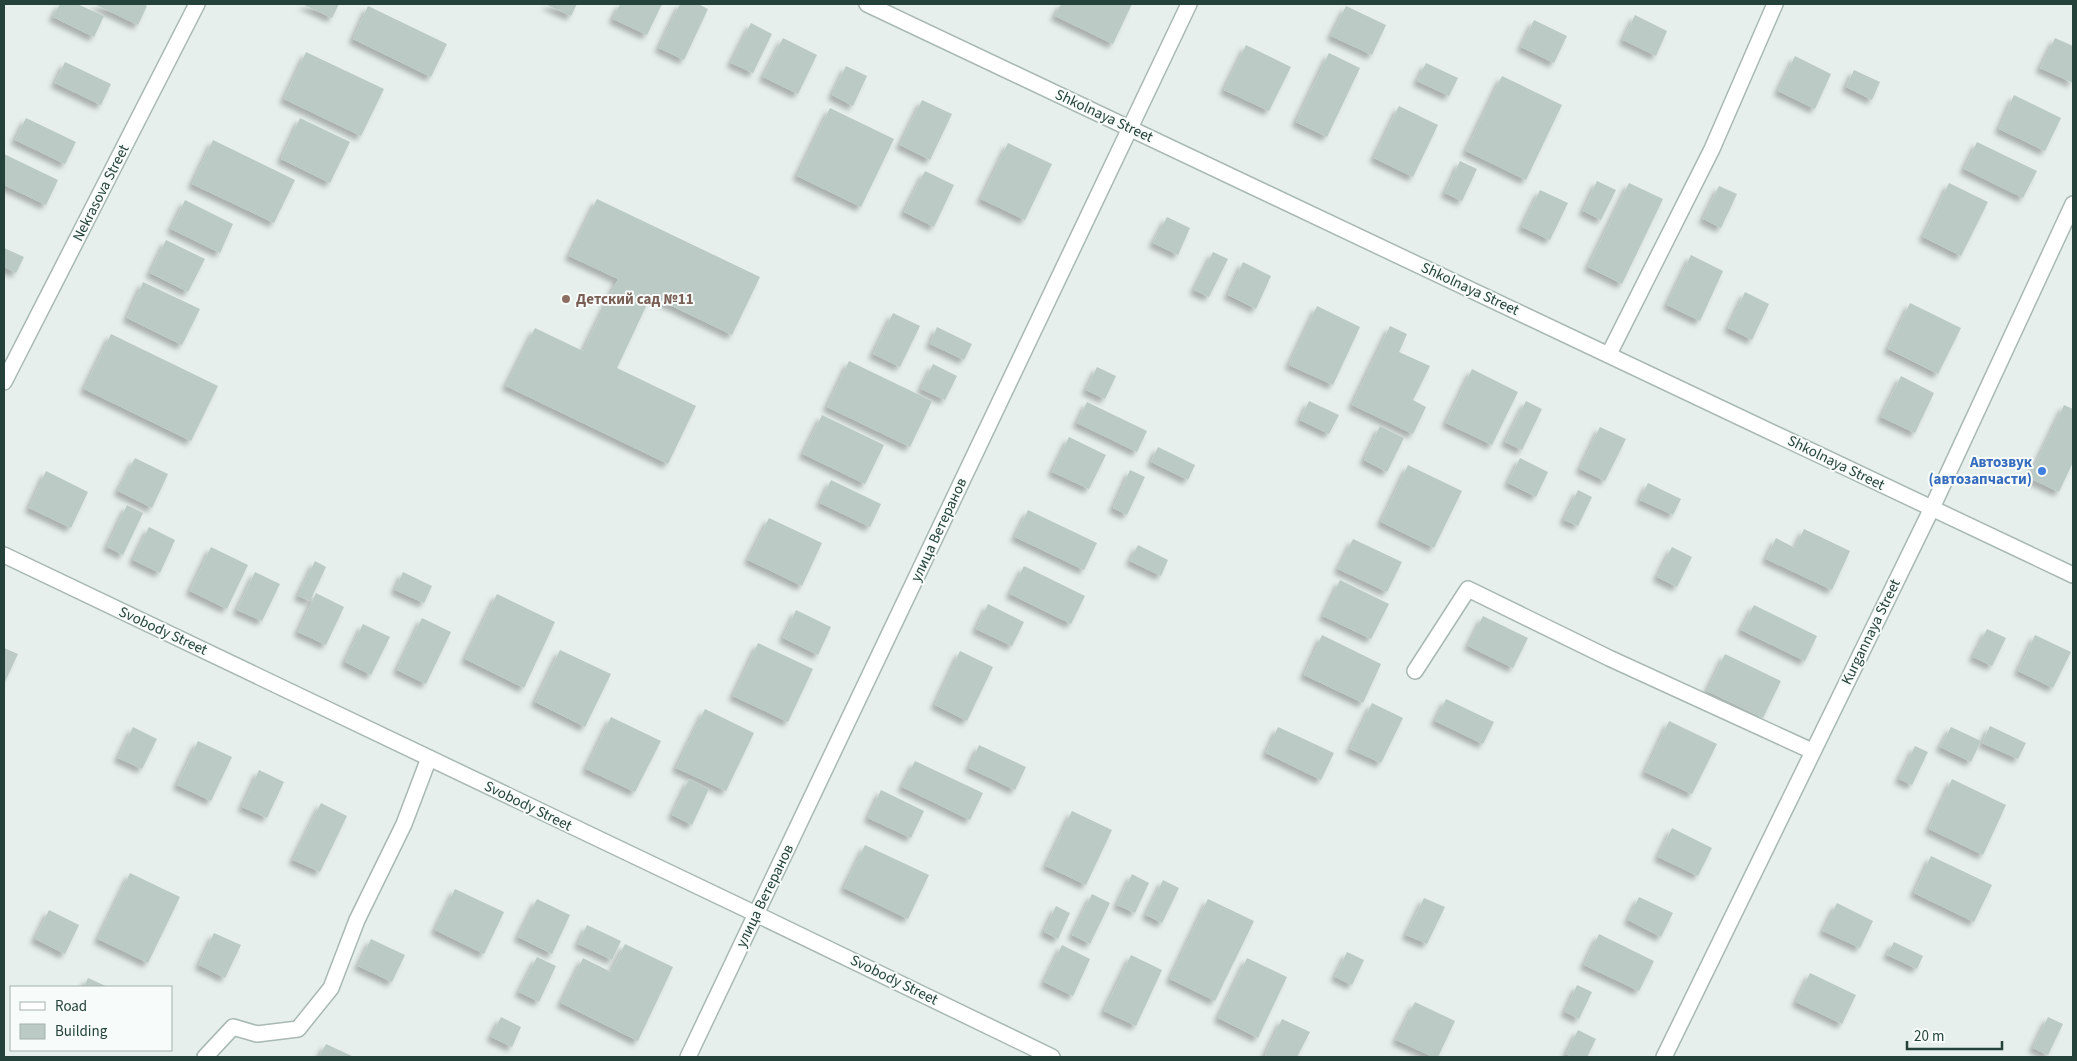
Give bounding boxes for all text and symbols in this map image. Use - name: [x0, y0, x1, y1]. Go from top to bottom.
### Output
- street label: Shkolnaya Street: [1052, 84, 1156, 148]
- street label: Nekrasova Street: [68, 141, 134, 245]
- street label: Shkolnaya Street: [1418, 257, 1522, 321]
- place label: Детский сад №11: [576, 289, 694, 310]
- marker: Детский сад №11: [560, 293, 572, 305]
- street label: Shkolnaya Street: [1784, 430, 1888, 496]
- place label: Автозвук (автозапчасти): [1928, 452, 2033, 490]
- marker: Автозвук (автозапчасти): [2036, 465, 2048, 477]
- street label: улица Ветеранов: [906, 474, 972, 585]
- street label: Kurgannaya Street: [1836, 576, 1906, 688]
- street label: Svobody Street: [115, 601, 211, 661]
- street label: Svobody Street: [481, 776, 575, 836]
- street label: улица Ветеранов: [731, 841, 799, 951]
- street label: Svobody Street: [847, 950, 941, 1010]
- legend: [10, 986, 172, 1051]
- text: Road: [55, 996, 87, 1017]
- scale bar: [1907, 1018, 2002, 1050]
- text: Building: [55, 1021, 108, 1042]
- text: 20 m: [1914, 1026, 1944, 1047]

